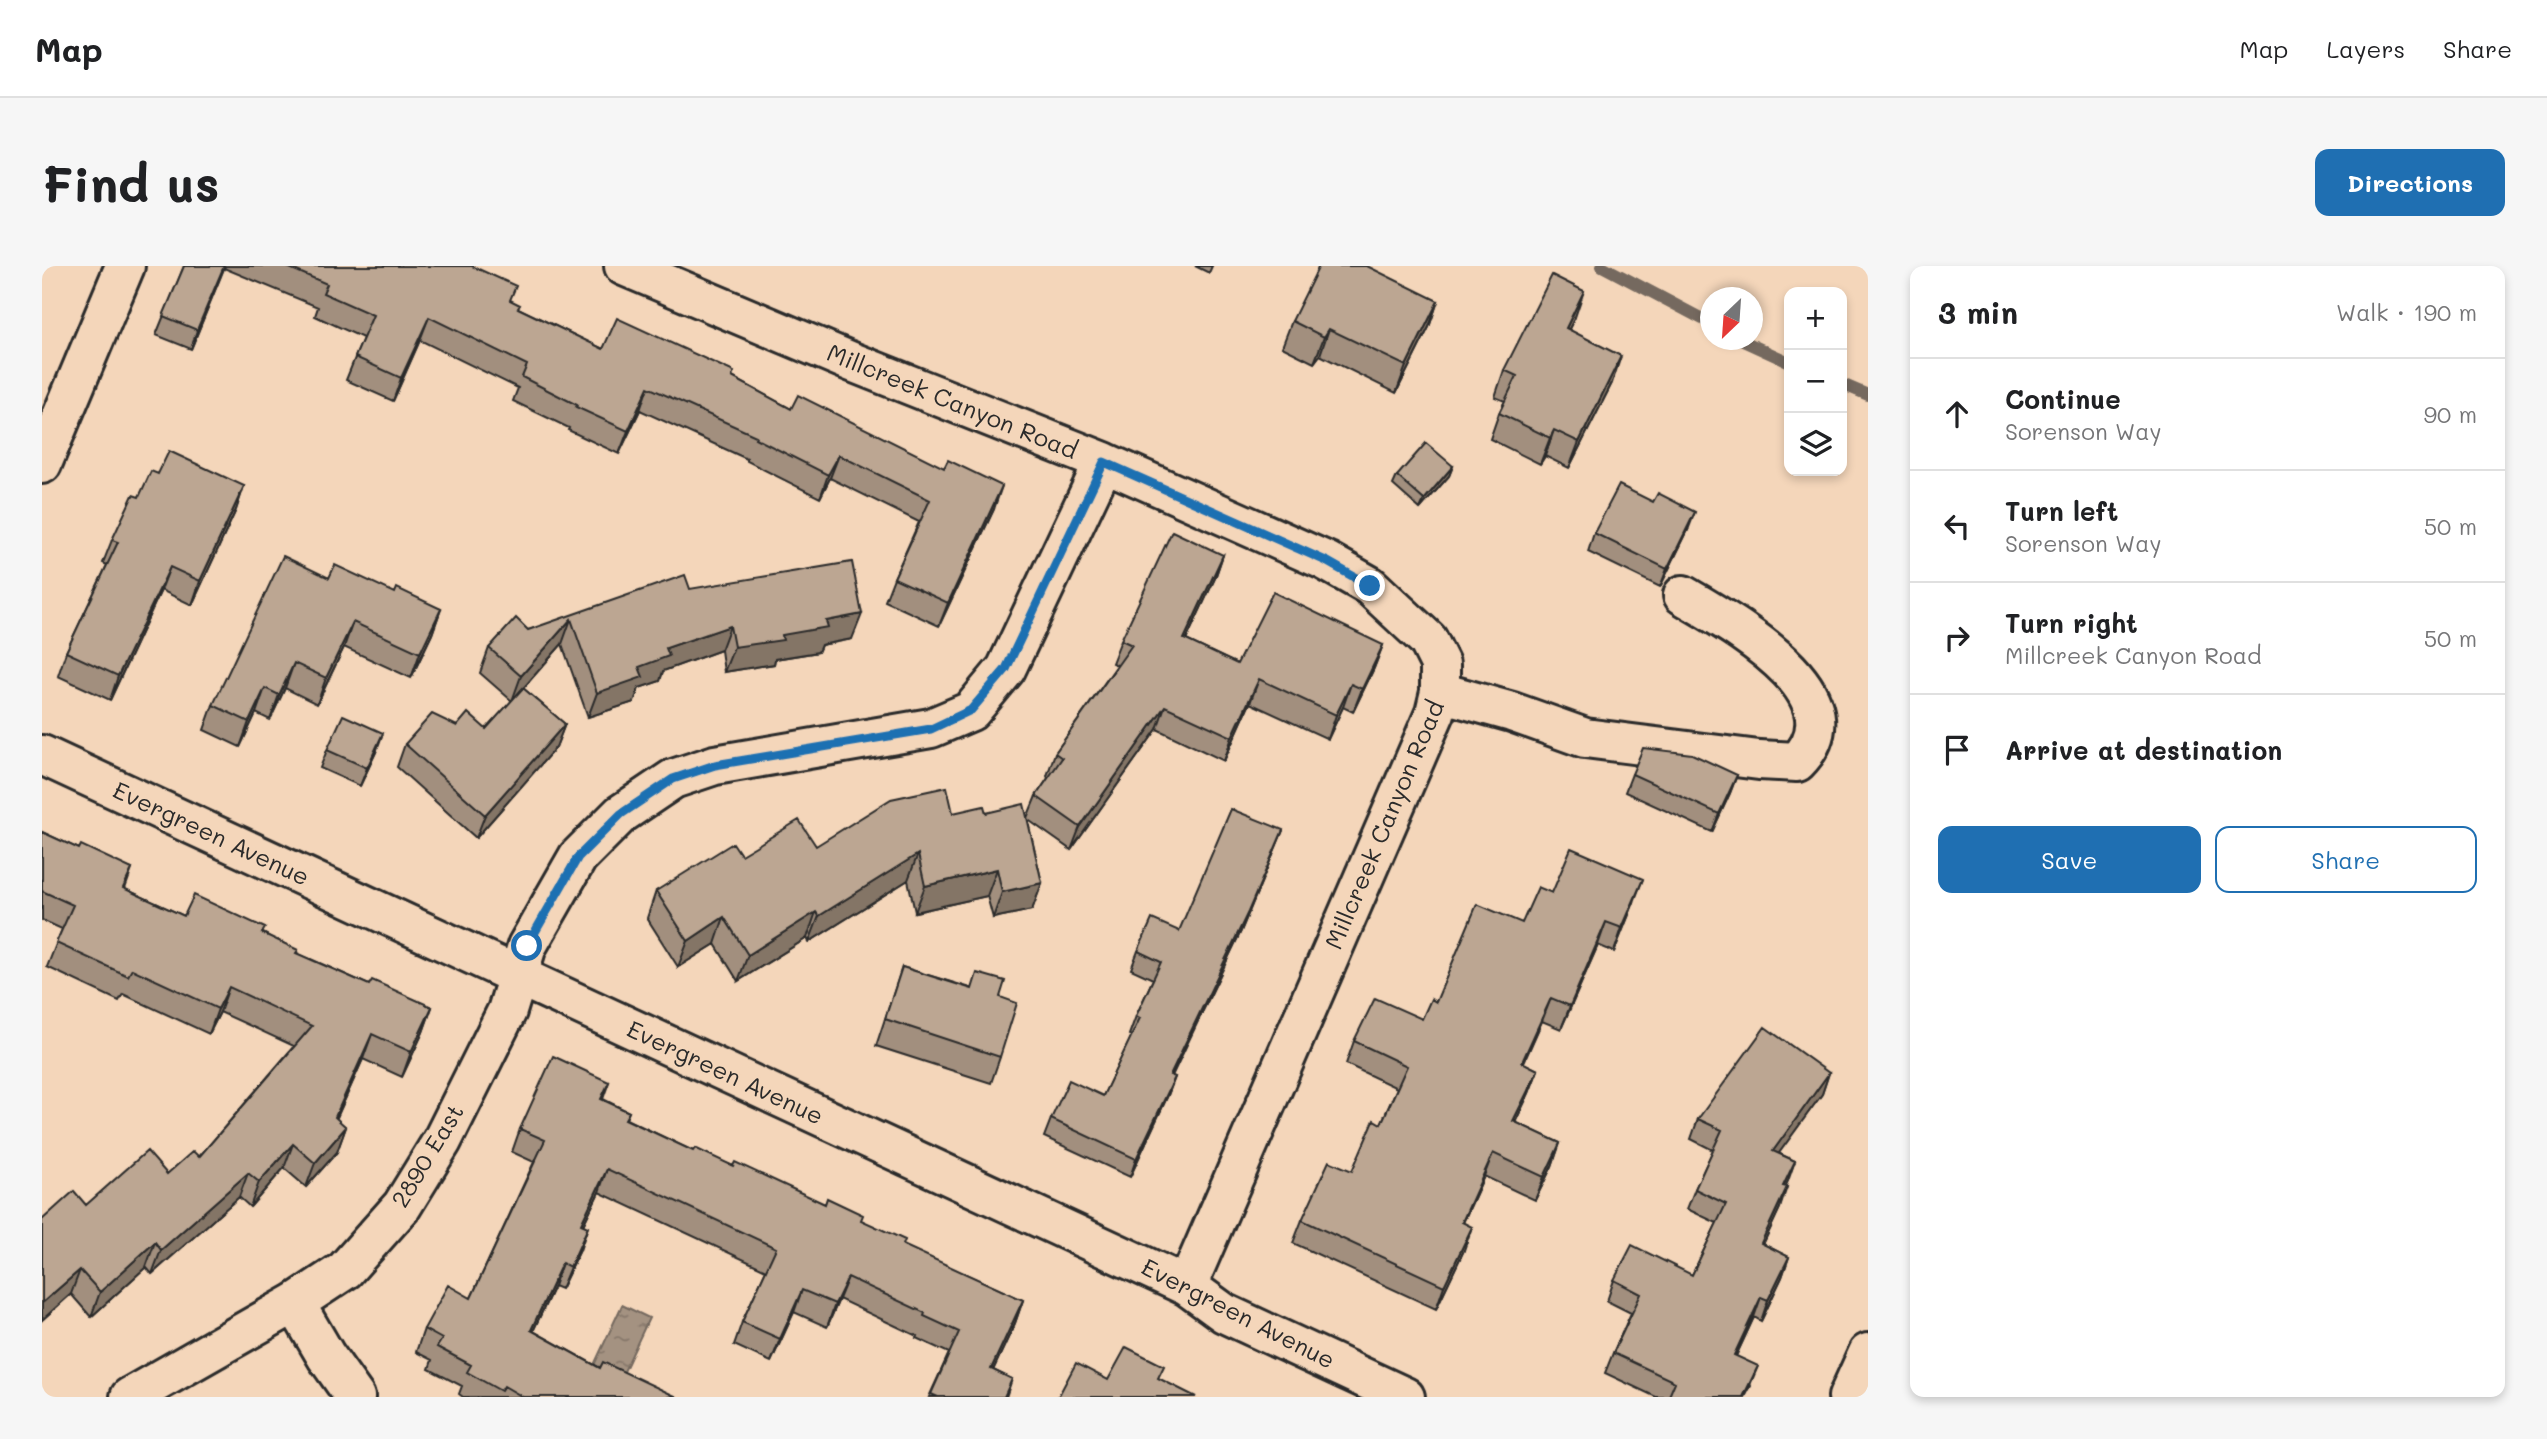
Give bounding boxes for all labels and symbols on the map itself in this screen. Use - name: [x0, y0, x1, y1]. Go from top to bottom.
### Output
- north arrow: [1700, 287, 1763, 350]
- street label: Millcreek Canyon Road: [823, 336, 1082, 465]
- route end: [1354, 570, 1385, 601]
- street label: Millcreek Canyon Road: [1317, 695, 1450, 954]
- street label: Evergreen Avenue: [109, 774, 315, 892]
- route start: [511, 930, 542, 961]
- street label: Evergreen Avenue: [623, 1013, 829, 1131]
- street label: 2890 East: [384, 1098, 470, 1213]
- street label: Evergreen Avenue: [1137, 1250, 1341, 1375]

